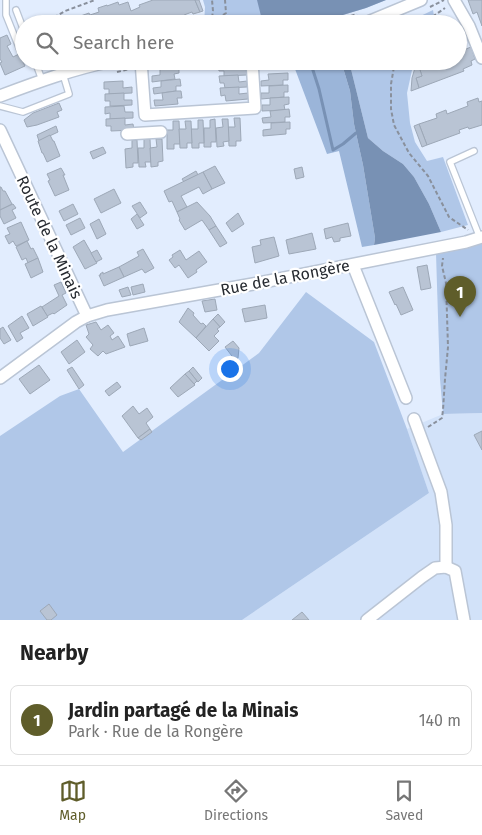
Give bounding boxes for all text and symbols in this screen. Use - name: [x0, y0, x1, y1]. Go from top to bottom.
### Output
- search box: [15, 15, 467, 70]
- icon: search: [33, 29, 61, 57]
- text: Search here: [73, 31, 174, 54]
- street label: Route de la Minais: [13, 173, 86, 302]
- street label: Rue de la Rongère: [219, 256, 351, 299]
- pin: 1: [444, 276, 476, 317]
- your location: [217, 356, 243, 382]
- text: Nearby: [20, 640, 88, 666]
- text: Jardin partagé de la Minais: [68, 699, 298, 722]
- text: 1: [33, 711, 41, 730]
- text: 140 m: [419, 711, 461, 730]
- text: Park · Rue de la Rongère: [68, 722, 243, 741]
- tab: Map: [59, 777, 87, 824]
- tab: Directions: [204, 777, 268, 824]
- tab: Saved: [385, 777, 423, 824]

